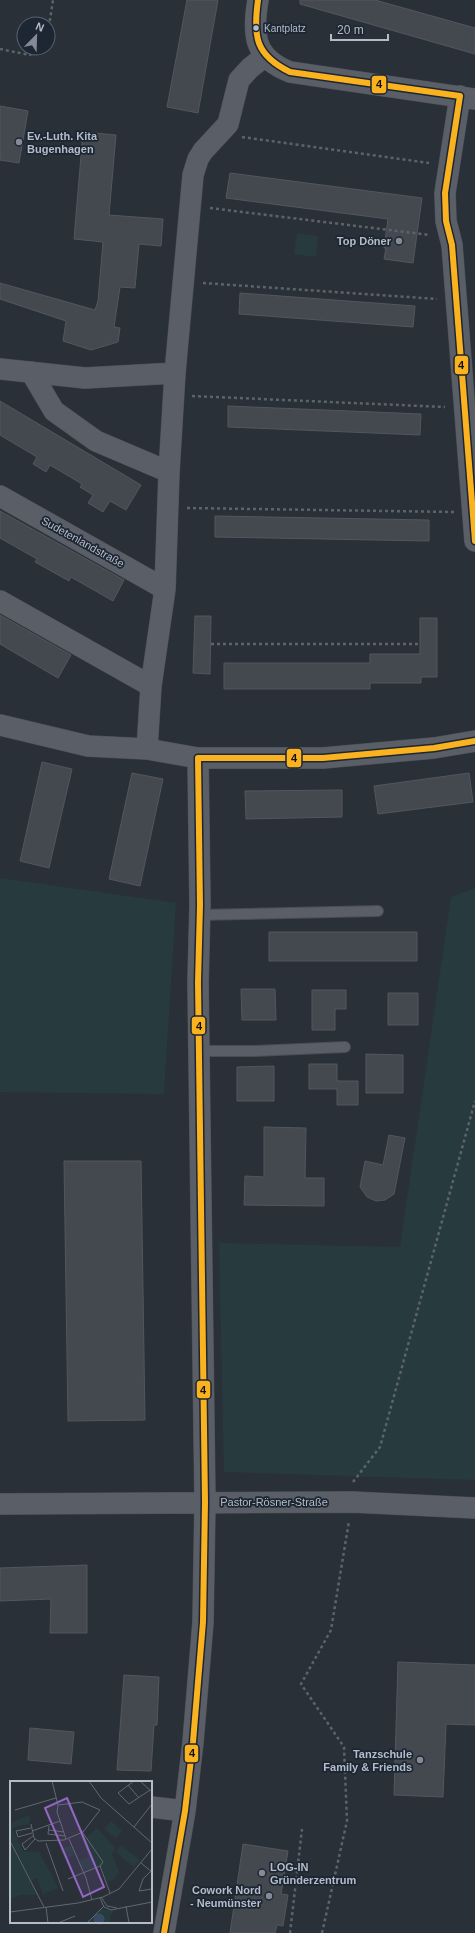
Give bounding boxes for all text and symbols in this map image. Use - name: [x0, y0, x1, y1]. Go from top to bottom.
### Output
- north arrow: [16, 16, 56, 56]
- scale bar: [331, 16, 388, 42]
- text: N: [34, 20, 46, 34]
- marker: Kantplatz: [251, 23, 261, 33]
- place label: Kantplatz: [264, 23, 306, 34]
- text: 20 m: [337, 23, 364, 37]
- line badge: 4: [371, 75, 387, 94]
- text: 4: [376, 78, 383, 90]
- place label: Ev.-Luth. Kita Bugenhagen: [27, 130, 98, 155]
- marker: Ev.-Luth. Kita Bugenhagen: [14, 137, 24, 147]
- place label: Top Döner: [337, 235, 392, 247]
- marker: Top Döner: [394, 236, 404, 246]
- line badge: 4: [454, 355, 469, 375]
- text: 4: [458, 359, 465, 371]
- street label: Sudetenlandstraße: [39, 514, 127, 570]
- line badge: 4: [286, 748, 302, 768]
- text: 4: [291, 752, 298, 764]
- line badge: 4: [191, 1016, 206, 1035]
- text: 4: [196, 1020, 203, 1032]
- line badge: 4: [196, 1380, 211, 1399]
- text: 4: [200, 1384, 207, 1396]
- street label: Pastor-Rösner-Straße: [220, 1496, 328, 1508]
- line badge: 4: [184, 1744, 199, 1763]
- text: 4: [189, 1747, 196, 1759]
- place label: Tanzschule Family & Friends: [323, 1748, 412, 1773]
- marker: Tanzschule Family & Friends: [415, 1755, 425, 1765]
- inset map: [10, 1781, 152, 1923]
- place label: LOG-IN Gründerzentrum: [270, 1861, 356, 1886]
- marker: LOG-IN Gründerzentrum: [257, 1868, 267, 1878]
- place label: Cowork Nord - Neumünster: [190, 1884, 262, 1909]
- marker: Cowork Nord - Neumünster: [264, 1891, 274, 1901]

